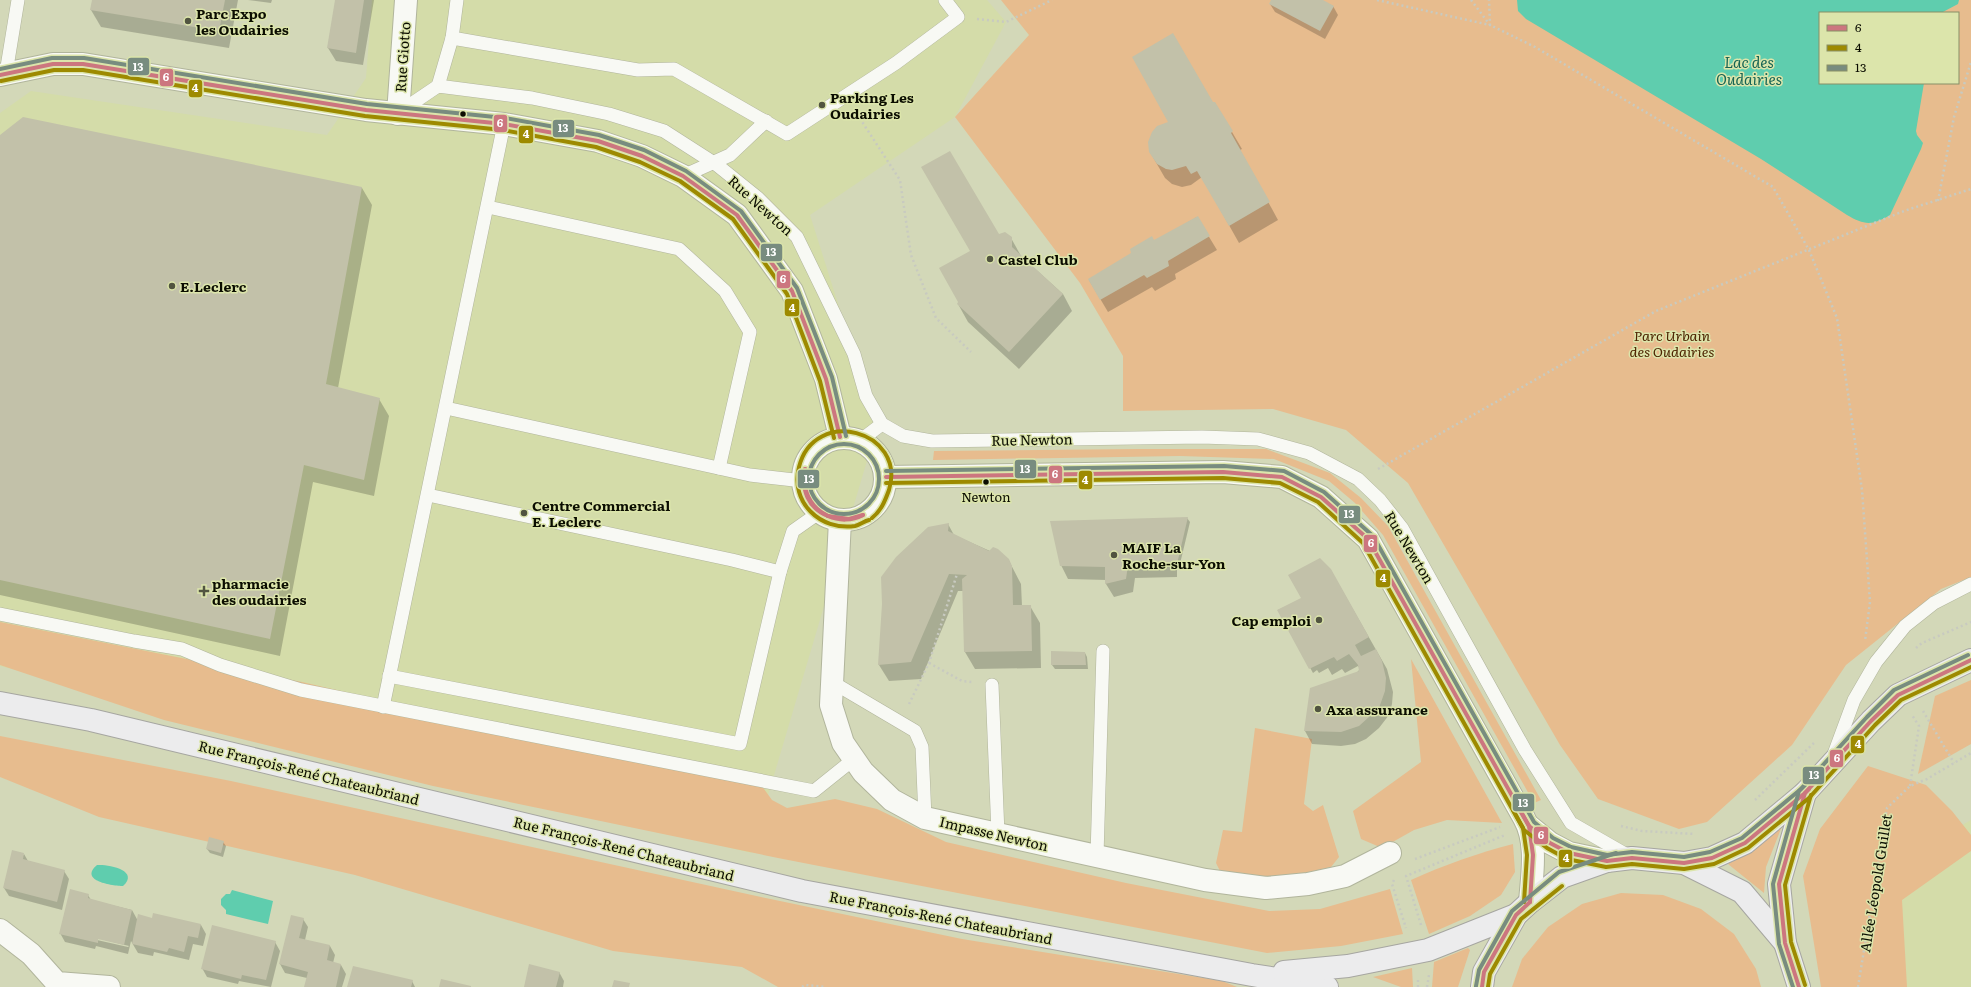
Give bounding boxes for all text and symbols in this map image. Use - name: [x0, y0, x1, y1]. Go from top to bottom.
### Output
- place label: Parc Expo les Oudairies: [196, 3, 289, 39]
- legend: [1819, 12, 1959, 84]
- marker: Parc Expo les Oudairies: [183, 16, 193, 26]
- text: 6: [1855, 18, 1862, 36]
- street label: Rue Giotto: [390, 21, 414, 93]
- text: 4: [1855, 38, 1862, 56]
- water label: Lac des Oudairies: [1716, 50, 1782, 90]
- line badge: 13: [127, 57, 150, 76]
- text: 13: [133, 58, 143, 74]
- text: 13: [1855, 58, 1866, 76]
- line badge: 6: [159, 68, 174, 87]
- text: 6: [163, 68, 170, 84]
- line badge: 4: [188, 79, 203, 98]
- text: 4: [192, 79, 199, 95]
- place label: Parking Les Oudairies: [830, 87, 914, 123]
- marker: Parking Les Oudairies: [817, 100, 827, 110]
- unlabelled marker: [458, 109, 468, 119]
- line badge: 6: [493, 114, 508, 133]
- text: 6: [497, 114, 504, 130]
- line badge: 13: [552, 119, 575, 138]
- text: 13: [558, 119, 568, 135]
- line badge: 4: [518, 125, 534, 144]
- text: 4: [523, 125, 530, 141]
- street label: Rue Newton: [724, 170, 798, 240]
- line badge: 13: [760, 243, 783, 262]
- text: 13: [766, 243, 776, 259]
- place label: Castel Club: [998, 249, 1078, 269]
- marker: Castel Club: [985, 254, 995, 264]
- line badge: 6: [776, 270, 791, 289]
- text: 6: [780, 270, 787, 286]
- place label: E.Leclerc: [180, 276, 247, 296]
- marker: E.Leclerc: [167, 281, 177, 291]
- line badge: 4: [784, 298, 800, 317]
- text: 4: [789, 299, 796, 315]
- park label: Parc Urbain des Oudairies: [1630, 325, 1715, 361]
- street label: Rue Newton: [991, 428, 1073, 450]
- line badge: 13: [1014, 459, 1037, 479]
- text: 13: [1020, 460, 1030, 476]
- line badge: 6: [1048, 465, 1063, 484]
- text: 6: [1052, 465, 1059, 481]
- line badge: 13: [797, 469, 820, 489]
- text: 13: [804, 470, 814, 486]
- line badge: 4: [1078, 470, 1093, 490]
- text: 4: [1082, 471, 1089, 487]
- marker: Newton: [981, 477, 991, 487]
- place label: Newton: [961, 487, 1011, 506]
- place label: Centre Commercial E. Leclerc: [532, 495, 670, 531]
- line badge: 13: [1338, 505, 1361, 524]
- text: 13: [1344, 505, 1354, 521]
- street label: Rue Newton: [1380, 507, 1440, 587]
- marker: Centre Commercial E. Leclerc: [519, 508, 529, 518]
- line badge: 6: [1363, 534, 1378, 553]
- text: 6: [1368, 534, 1375, 550]
- place label: MAIF La Roche-sur-Yon: [1122, 537, 1226, 573]
- marker: MAIF La Roche-sur-Yon: [1109, 550, 1119, 560]
- line badge: 4: [1375, 569, 1391, 588]
- text: 4: [1380, 569, 1387, 585]
- place label: pharmacie des oudairies: [212, 573, 307, 609]
- marker: pharmacie des oudairies: [199, 586, 209, 596]
- place label: Cap emploi: [1232, 610, 1311, 630]
- marker: Cap emploi: [1314, 615, 1324, 625]
- place label: Axa assurance: [1326, 699, 1428, 719]
- marker: Axa assurance: [1313, 704, 1323, 714]
- street label: Rue François-René Chateaubriand: [197, 735, 422, 809]
- line badge: 4: [1850, 735, 1865, 754]
- text: 4: [1855, 735, 1862, 751]
- line badge: 6: [1829, 749, 1844, 768]
- text: 6: [1834, 749, 1841, 765]
- line badge: 13: [1802, 766, 1825, 785]
- text: 13: [1809, 766, 1819, 782]
- line badge: 13: [1512, 793, 1535, 812]
- text: 13: [1518, 794, 1528, 810]
- street label: Rue François-René Chateaubriand: [512, 811, 737, 885]
- street label: Impasse Newton: [938, 811, 1050, 855]
- street label: Allée Léopold Guillet: [1854, 812, 1896, 954]
- line badge: 6: [1533, 826, 1549, 845]
- text: 6: [1538, 826, 1545, 842]
- line badge: 4: [1558, 849, 1573, 868]
- text: 4: [1563, 849, 1570, 865]
- street label: Rue François-René Chateaubriand: [828, 886, 1055, 949]

